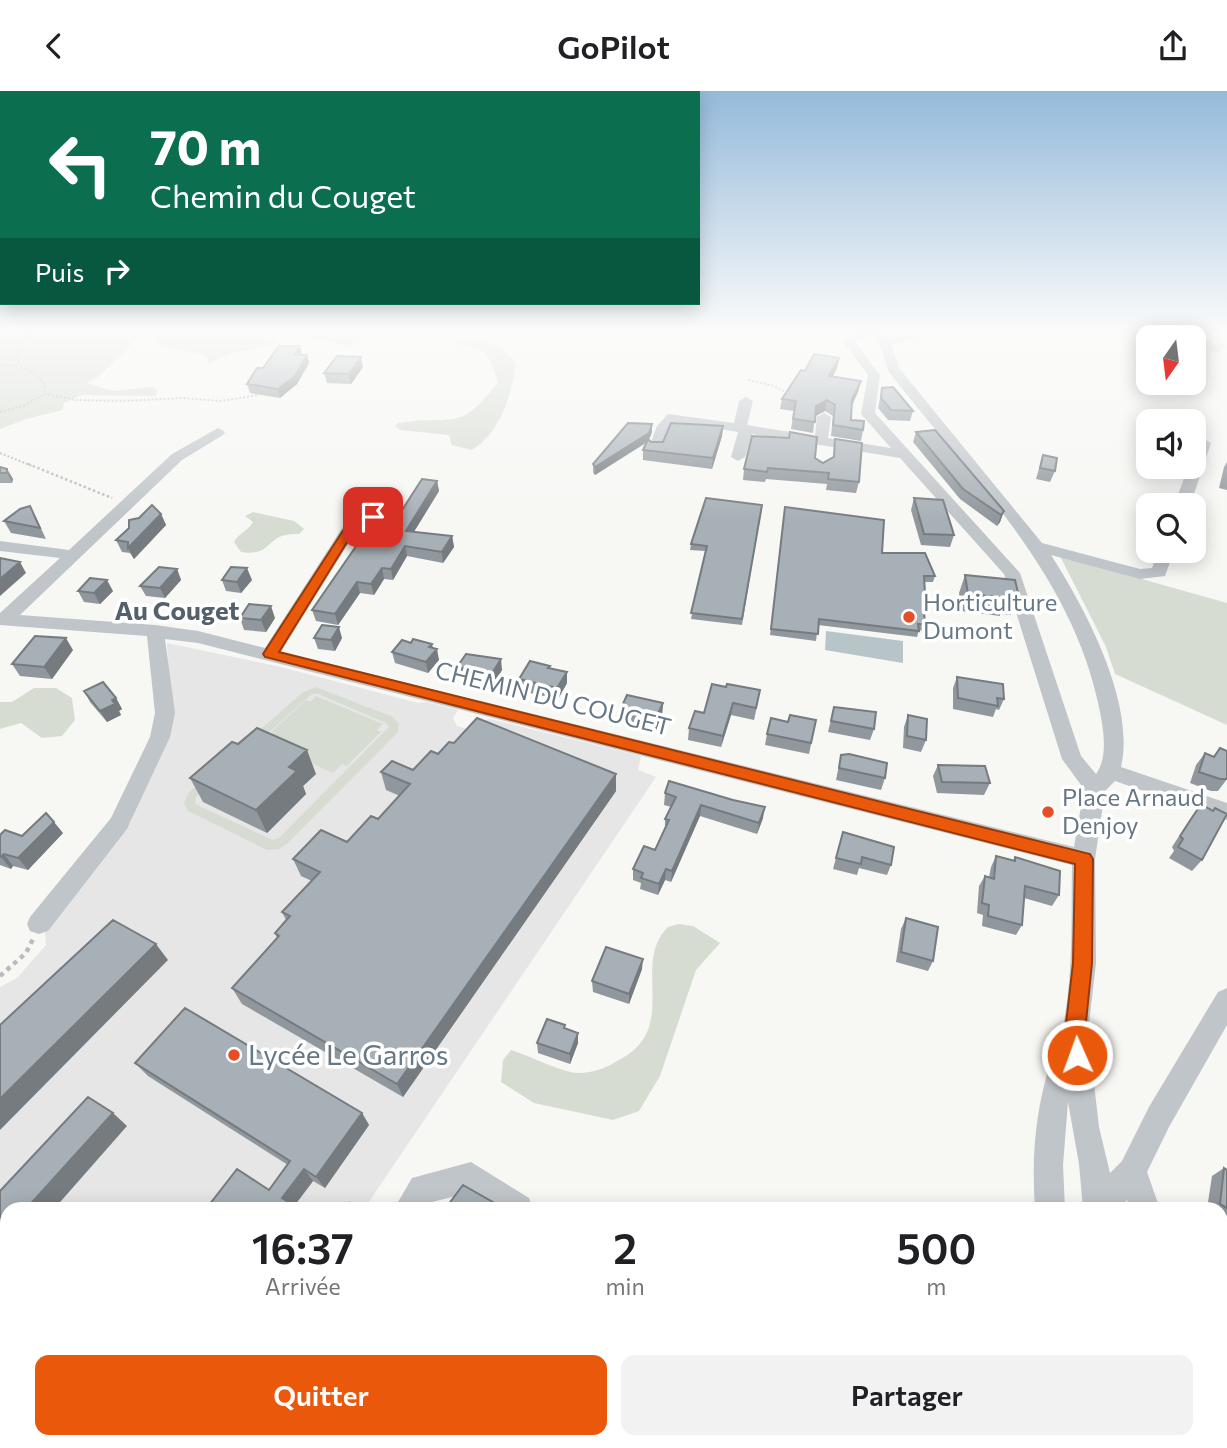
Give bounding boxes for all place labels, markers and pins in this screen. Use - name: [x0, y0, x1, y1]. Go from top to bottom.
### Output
- pin: [343, 487, 403, 547]
- place label: Horticulture Dumont: [923, 587, 1057, 644]
- marker: Horticulture Dumont: [901, 609, 917, 625]
- place label: Place Arnaud Denjoy: [1062, 782, 1205, 839]
- marker: Place Arnaud Denjoy: [1040, 804, 1056, 820]
- place label: Lycée Le Garros: [248, 1037, 448, 1071]
- marker: Lycée Le Garros: [226, 1047, 242, 1063]

